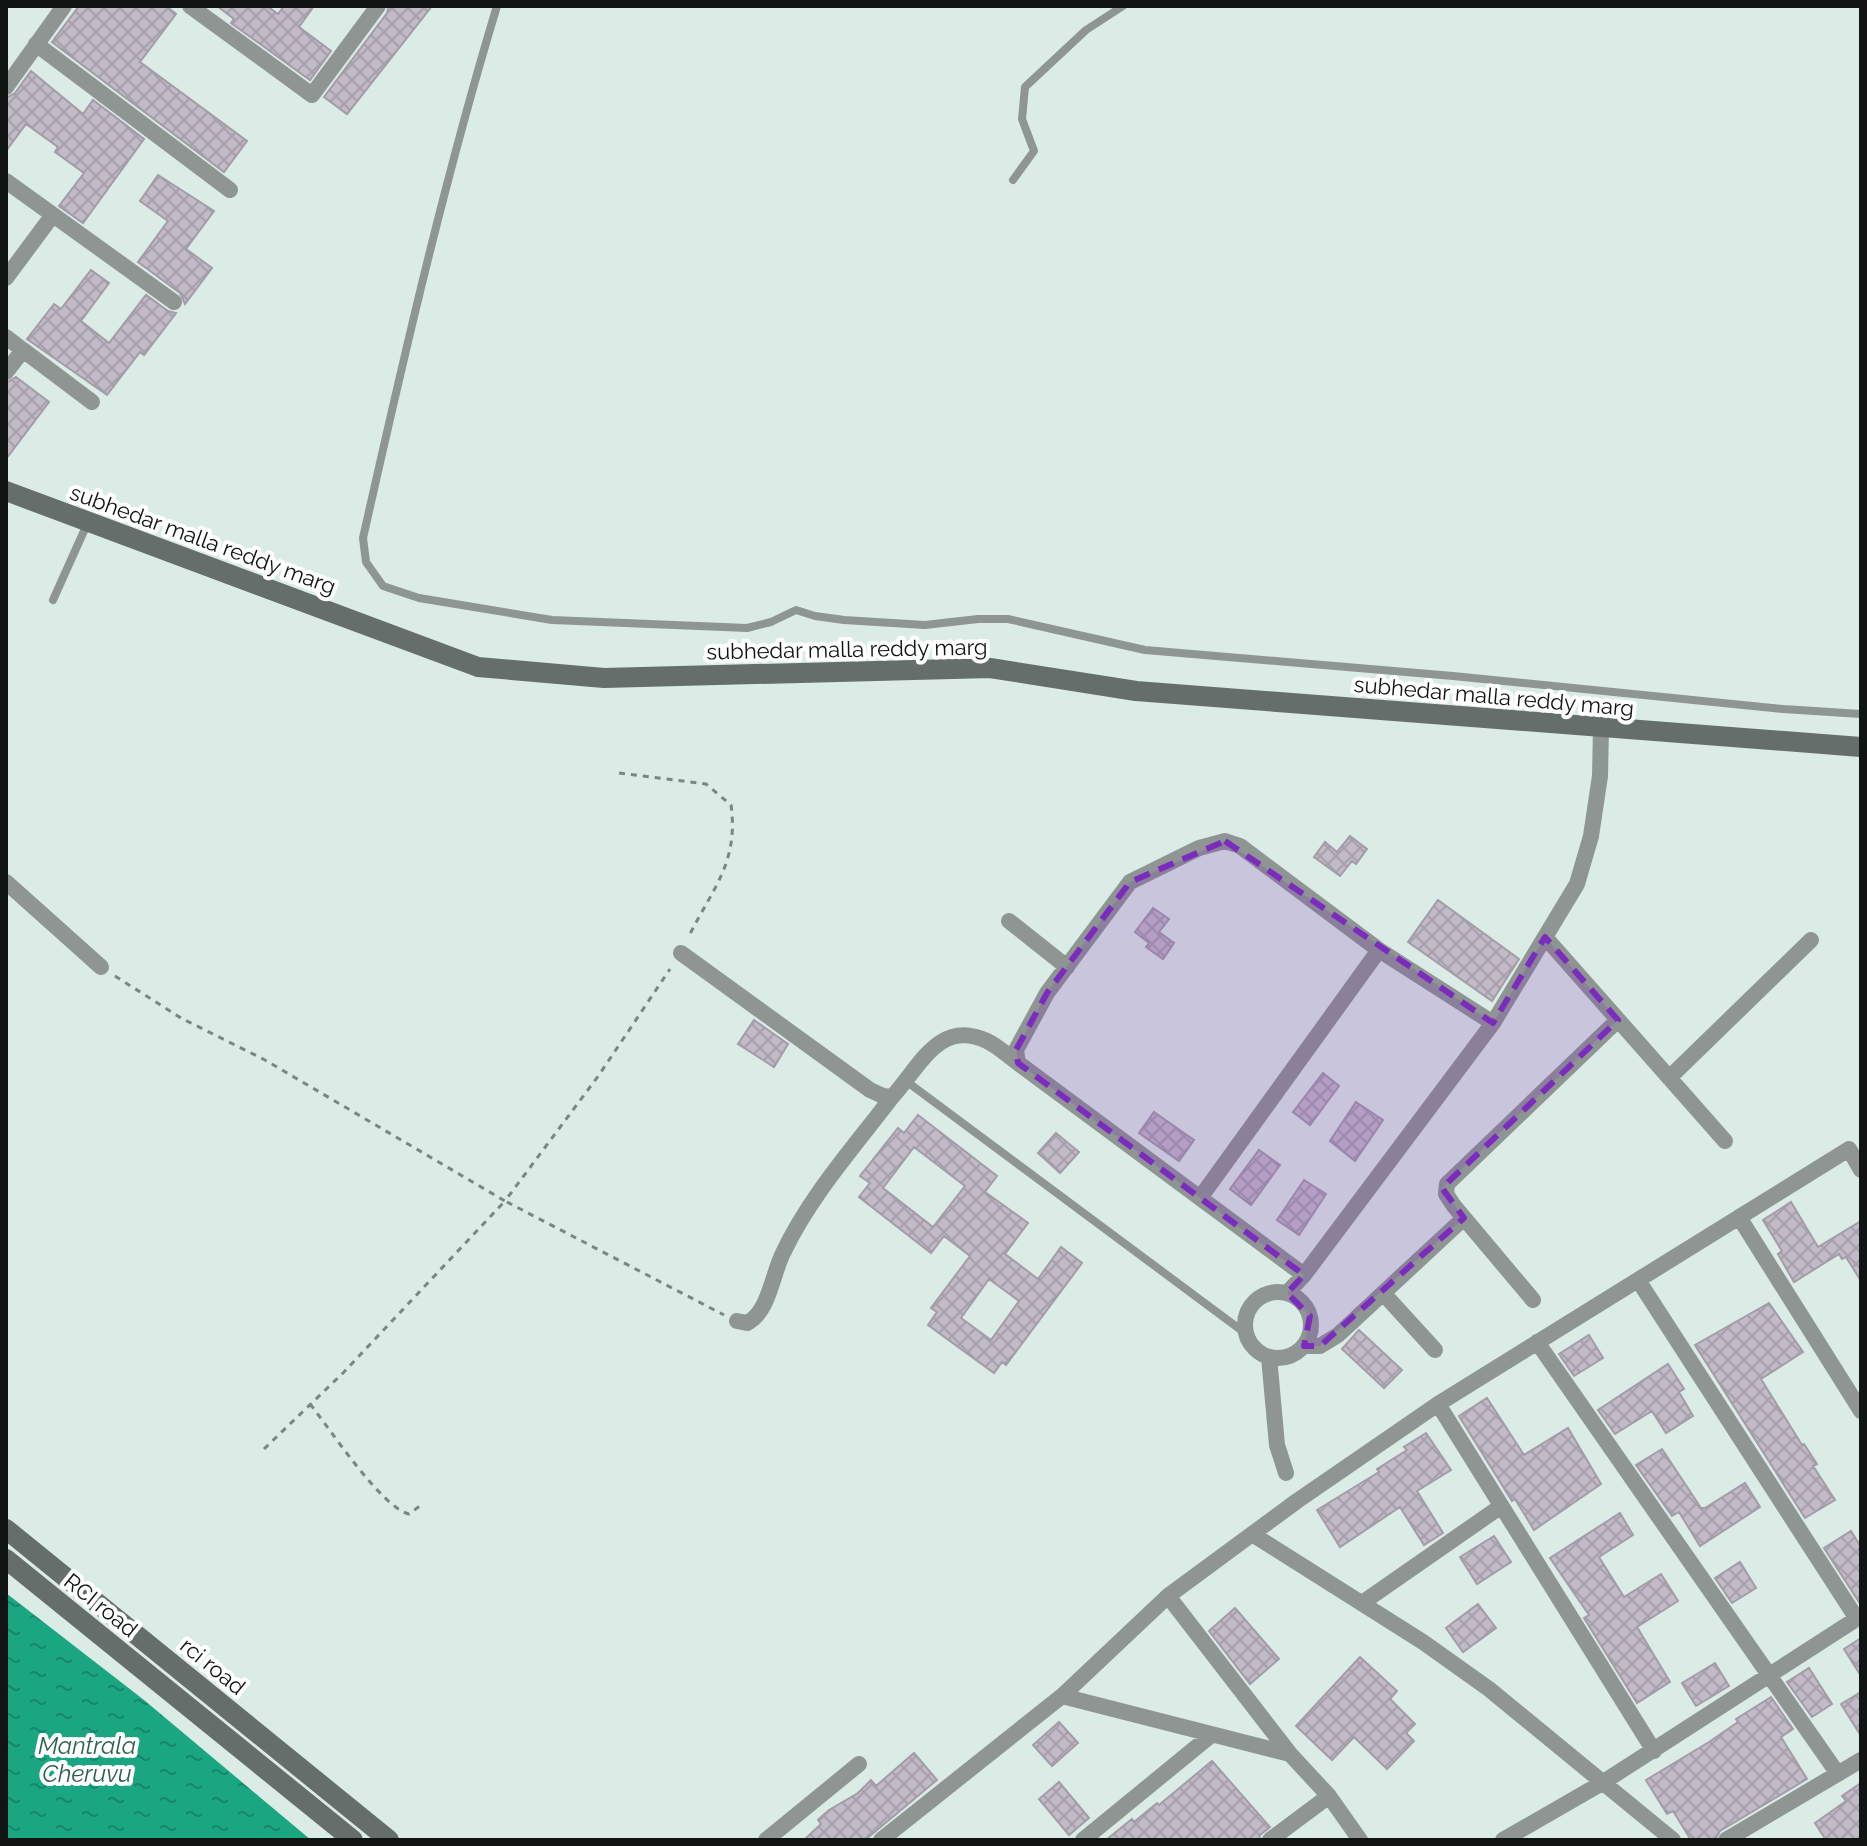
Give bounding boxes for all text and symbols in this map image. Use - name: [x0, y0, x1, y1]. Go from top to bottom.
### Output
- street label: subhedar malla reddy marg: [66, 479, 340, 599]
- street label: subhedar malla reddy marg: [706, 634, 988, 664]
- street label: subhedar malla reddy marg: [1353, 671, 1635, 721]
- street label: RCI road: [59, 1568, 143, 1642]
- street label: rci road: [175, 1632, 251, 1700]
- water label: Mantrala Cheruvu: [38, 1731, 136, 1788]

